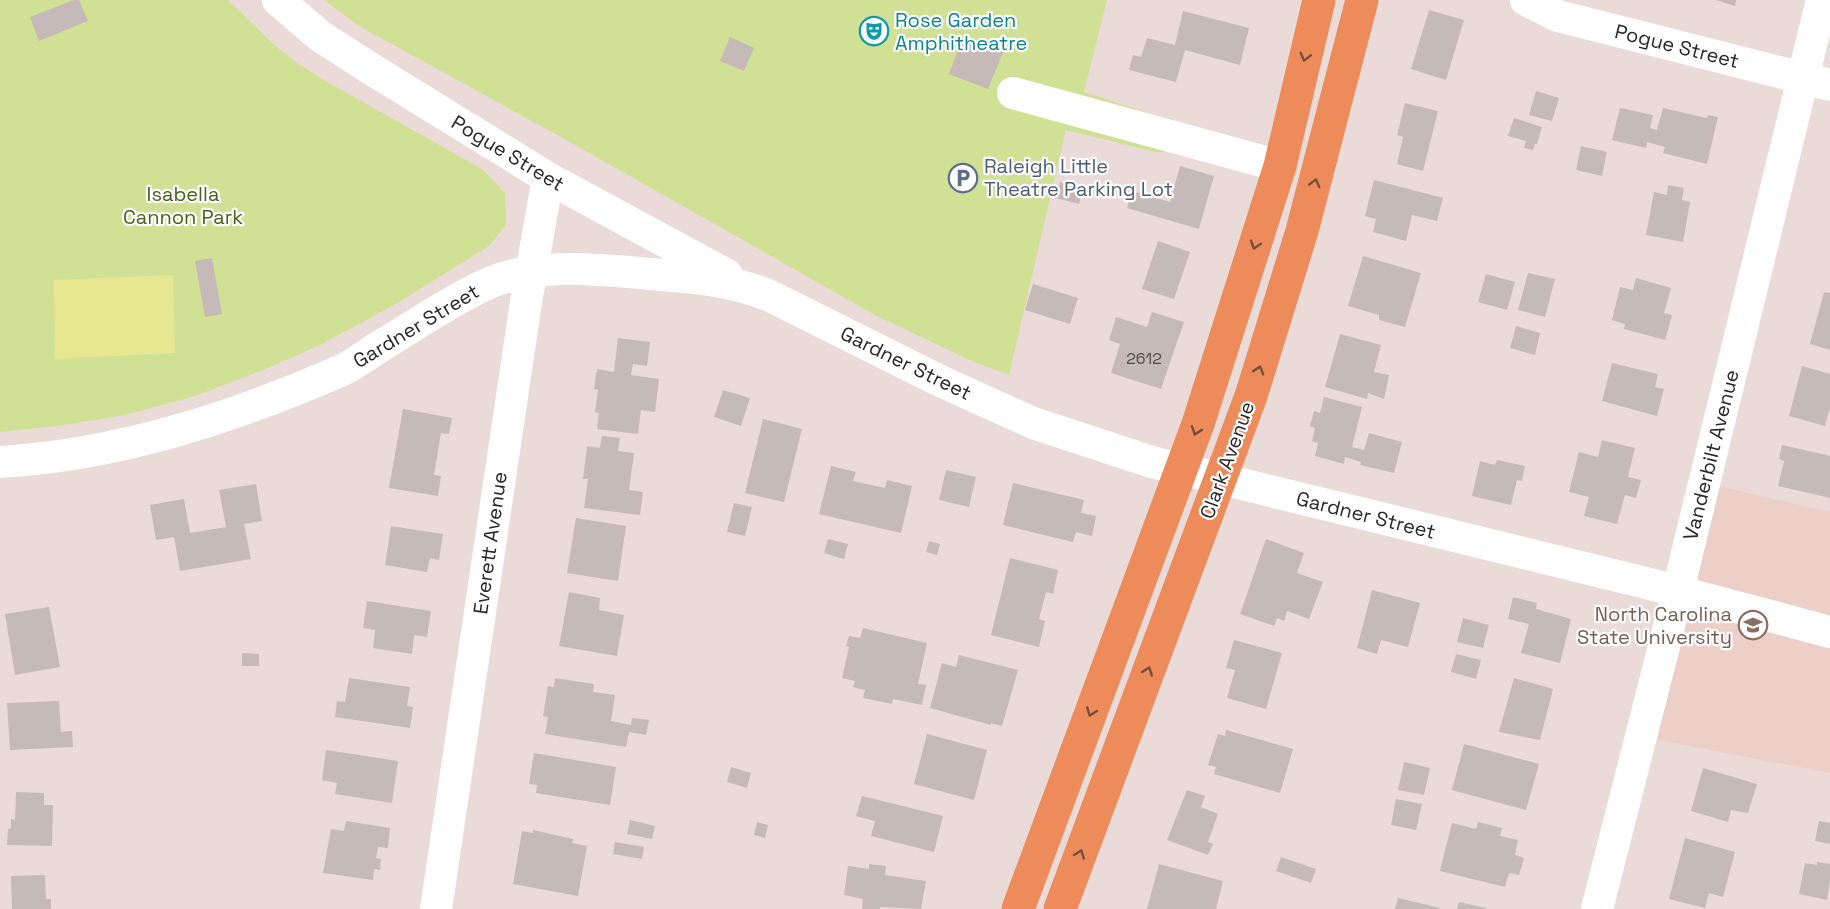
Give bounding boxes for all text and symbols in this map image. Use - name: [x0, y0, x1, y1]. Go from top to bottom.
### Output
- place label: Rose Garden Amphitheatre: [895, 7, 1027, 56]
- theatre icon: Rose Garden Amphitheatre: [858, 15, 890, 47]
- street label: Pogue Street: [1612, 18, 1742, 74]
- one-way arrow: [1300, 52, 1313, 62]
- street label: Pogue Street: [447, 109, 569, 197]
- place label: Raleigh Little Theatre Parking Lot: [984, 153, 1173, 202]
- parking icon: Raleigh Little Theatre Parking Lot: [947, 162, 979, 194]
- one-way arrow: [1307, 179, 1320, 189]
- park label: Isabella Cannon Park: [123, 181, 243, 230]
- one-way arrow: [1250, 239, 1262, 250]
- street label: Gardner Street: [348, 278, 484, 374]
- street label: Gardner Street: [836, 320, 976, 406]
- house number: 2612: [1126, 348, 1162, 369]
- one-way arrow: [1252, 365, 1264, 376]
- street label: Vanderbilt Avenue: [1677, 367, 1745, 543]
- street label: Clark Avenue: [1194, 398, 1260, 522]
- one-way arrow: [1190, 425, 1203, 436]
- street label: Everett Avenue: [467, 470, 513, 616]
- street label: Gardner Street: [1294, 485, 1438, 545]
- place label: North Carolina State University: [1577, 601, 1732, 650]
- school or university icon: North Carolina State University: [1737, 609, 1769, 641]
- one-way arrow: [1141, 667, 1153, 678]
- one-way arrow: [1086, 706, 1099, 717]
- one-way arrow: [1073, 849, 1085, 860]

